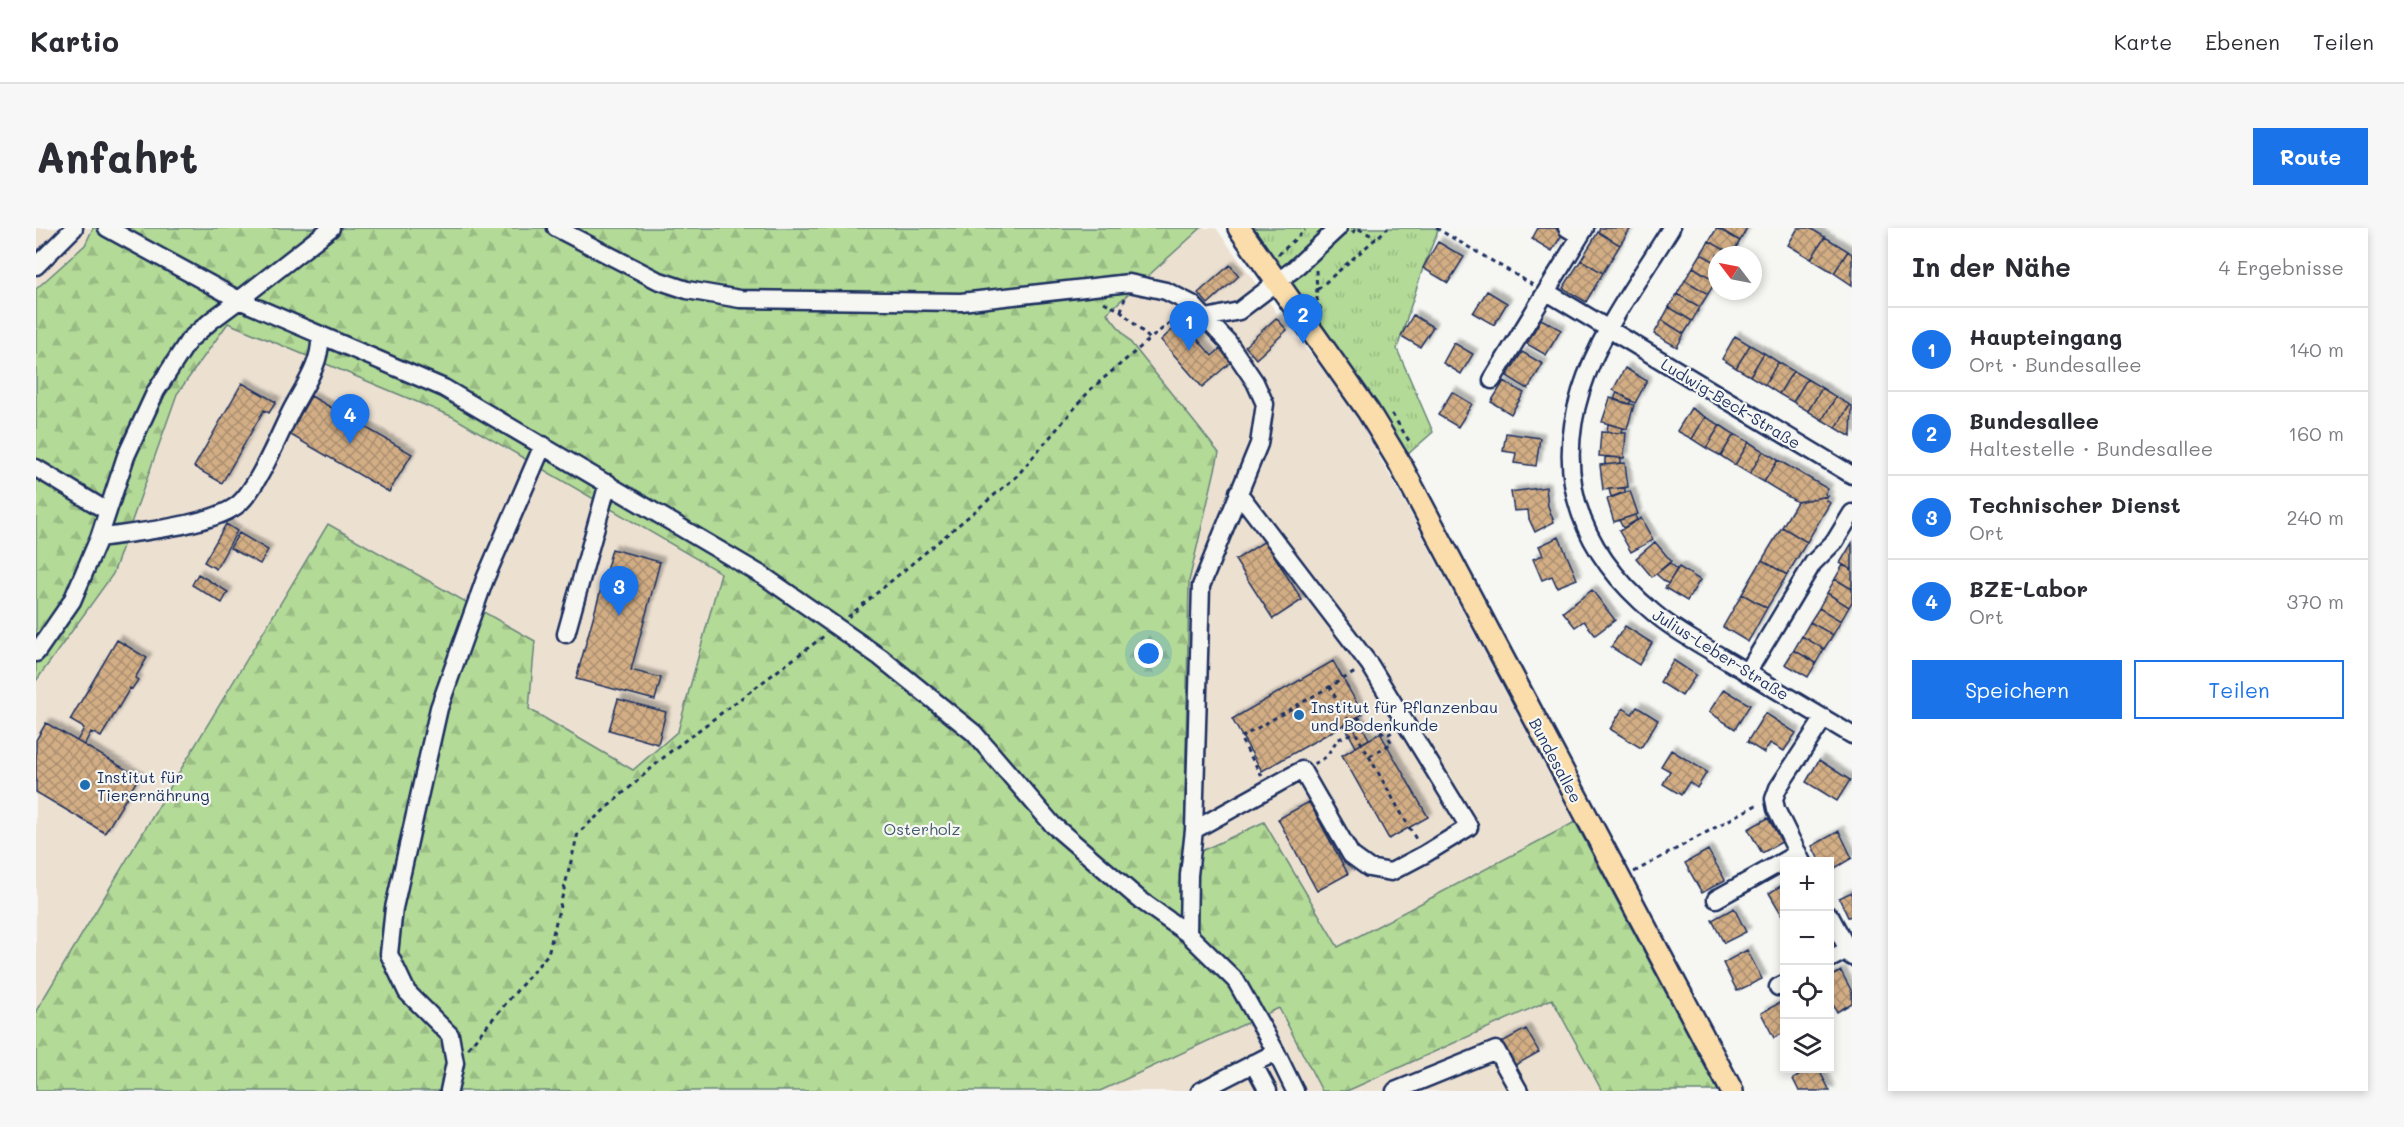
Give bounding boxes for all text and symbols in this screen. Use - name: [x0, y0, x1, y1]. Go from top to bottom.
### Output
- text: Kartio: [30, 23, 119, 59]
- text: Karte: [2114, 28, 2172, 55]
- text: Ebenen: [2205, 28, 2280, 55]
- text: Teilen: [2313, 28, 2374, 55]
- button: Route: [2253, 128, 2368, 185]
- text: Anfahrt: [36, 129, 198, 184]
- north arrow: [1708, 246, 1762, 300]
- text: In der Nähe: [1912, 250, 2071, 284]
- text: 4 Ergebnisse: [2219, 254, 2344, 280]
- pin: 2: [1284, 294, 1322, 344]
- pin: 1: [1170, 302, 1208, 351]
- text: Haupteingang: [1969, 322, 2122, 351]
- text: 1: [1927, 336, 1936, 362]
- text: 140 m: [2289, 336, 2344, 362]
- text: Ort · Bundesallee: [1969, 351, 2142, 377]
- street label: Ludwig-Beck-Straße: [1657, 353, 1805, 453]
- pin: 4: [330, 394, 370, 444]
- text: Bundesallee: [1969, 406, 2099, 435]
- text: 2: [1926, 420, 1937, 446]
- text: 160 m: [2288, 420, 2344, 446]
- text: Haltestelle · Bundesallee: [1969, 435, 2213, 461]
- text: Technischer Dienst: [1969, 490, 2180, 519]
- text: 3: [1926, 504, 1938, 530]
- text: 240 m: [2286, 504, 2344, 530]
- text: Ort: [1969, 519, 2004, 545]
- pin: 3: [600, 566, 638, 616]
- text: BZE-Labor: [1969, 574, 2088, 603]
- text: 4: [1925, 588, 1938, 614]
- text: 370 m: [2286, 588, 2344, 614]
- street label: Julius-Leber-Straße: [1649, 603, 1793, 705]
- text: Ort: [1969, 603, 2004, 629]
- your location: [1134, 639, 1163, 668]
- button: Speichern: [1912, 660, 2122, 719]
- button: Teilen: [2134, 660, 2344, 719]
- place label: Institut für Pflanzenbau und Bodenkunde: [1311, 696, 1498, 735]
- marker: Institut für Pflanzenbau und Bodenkunde: [1292, 708, 1306, 722]
- street label: Bundesallee: [1525, 714, 1587, 806]
- place label: Institut für Tierernährung: [97, 766, 209, 805]
- marker: Institut für Tierernährung: [78, 778, 92, 792]
- park label: Osterholz: [884, 818, 961, 839]
- map controls: [1780, 857, 1834, 1073]
- button: +: [1780, 857, 1834, 911]
- button: −: [1780, 911, 1834, 965]
- button: locate: [1780, 965, 1834, 1019]
- button: layers: [1780, 1019, 1834, 1073]

